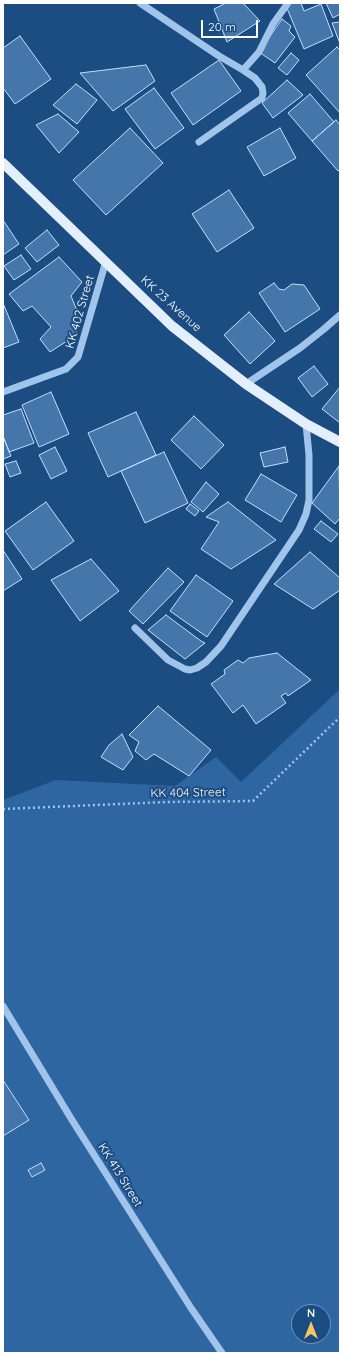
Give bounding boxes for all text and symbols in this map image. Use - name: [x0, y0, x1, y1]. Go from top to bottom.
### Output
- scale bar: [203, 12, 260, 38]
- text: 20 m: [208, 19, 236, 34]
- street label: KK 23 Avenue: [138, 273, 204, 335]
- street label: KK 402 Street: [63, 274, 97, 350]
- street label: KK 404 Street: [150, 785, 226, 801]
- street label: KK 413 Street: [95, 1140, 145, 1210]
- north arrow: [291, 1304, 331, 1344]
- text: N: [307, 1306, 315, 1320]

